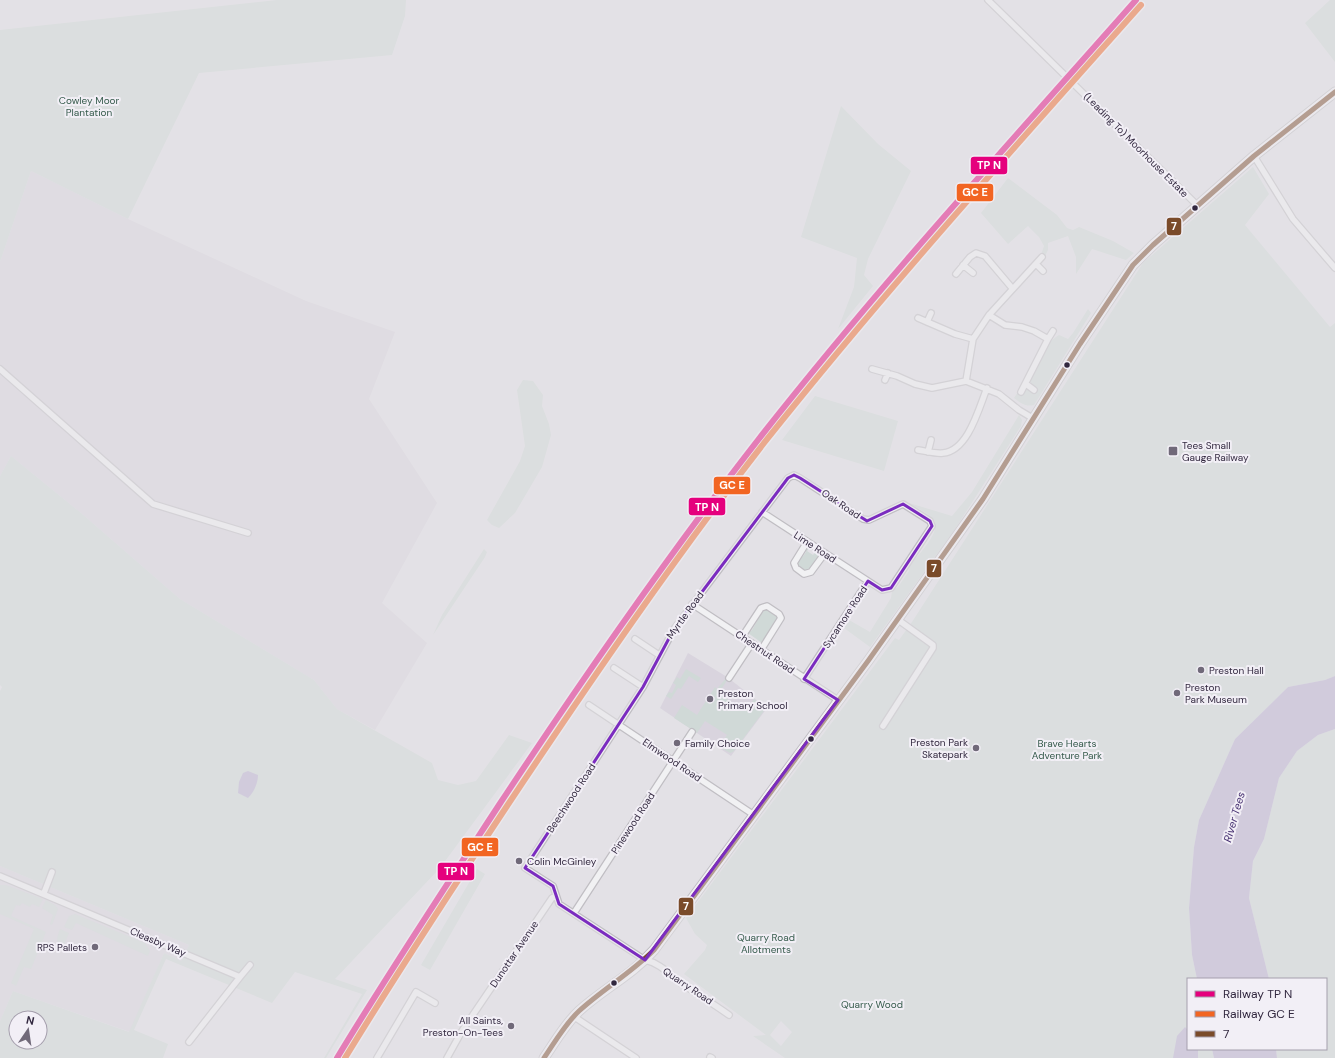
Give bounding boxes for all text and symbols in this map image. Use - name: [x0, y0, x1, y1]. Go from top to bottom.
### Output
- street label: (Leading To) Moorhouse Estate: [1081, 90, 1191, 200]
- park label: Cowley Moor Plantation: [59, 94, 120, 119]
- line badge: TP N: [970, 156, 1008, 175]
- text: TP N: [977, 158, 1001, 172]
- line badge: GC E: [956, 183, 994, 202]
- text: GC E: [962, 185, 988, 199]
- unlabelled marker: [1190, 203, 1200, 213]
- line badge: 7: [1166, 217, 1182, 236]
- text: 7: [1171, 219, 1177, 233]
- unlabelled marker: [1062, 360, 1072, 370]
- place label: Tees Small Gauge Railway: [1182, 439, 1249, 464]
- marker: Tees Small Gauge Railway: [1167, 445, 1179, 457]
- line badge: GC E: [713, 476, 751, 495]
- text: GC E: [719, 478, 745, 492]
- street label: Oak Road: [819, 486, 863, 522]
- line badge: TP N: [688, 497, 726, 516]
- text: TP N: [695, 500, 719, 514]
- street label: Lime Road: [791, 528, 839, 566]
- line badge: 7: [926, 559, 942, 578]
- text: 7: [931, 561, 937, 575]
- street label: Sycamore Road: [820, 583, 870, 651]
- street label: Myrtle Road: [663, 589, 707, 641]
- street label: Chestnut Road: [733, 627, 797, 677]
- place label: Preston Hall: [1209, 664, 1264, 677]
- marker: Preston Hall: [1196, 665, 1206, 675]
- place label: Preston Park Museum: [1185, 681, 1247, 706]
- place label: Preston Primary School: [718, 687, 788, 712]
- marker: Preston Park Museum: [1172, 688, 1182, 698]
- marker: Preston Primary School: [705, 694, 715, 704]
- unlabelled marker: [806, 734, 816, 744]
- street label: Elmwood Road: [640, 736, 704, 784]
- place label: Preston Park Skatepark: [910, 736, 968, 761]
- place label: Family Choice: [685, 737, 750, 750]
- park label: Brave Hearts Adventure Park: [1032, 737, 1102, 762]
- marker: Family Choice: [672, 738, 682, 748]
- marker: Preston Park Skatepark: [971, 743, 981, 753]
- street label: Beechwood Road: [544, 761, 598, 835]
- street label: Pinewood Road: [608, 790, 658, 856]
- water label: River Tees: [1220, 790, 1248, 844]
- line badge: GC E: [461, 837, 499, 857]
- text: GC E: [467, 840, 493, 854]
- place label: Colin McGinley: [527, 855, 597, 868]
- marker: Colin McGinley: [514, 856, 524, 866]
- line badge: TP N: [437, 862, 475, 881]
- text: TP N: [444, 864, 468, 878]
- line badge: 7: [678, 897, 694, 916]
- text: 7: [683, 899, 689, 913]
- street label: Dunottar Avenue: [487, 918, 541, 990]
- street label: Cleasby Way: [128, 924, 188, 960]
- park label: Quarry Road Allotments: [737, 931, 795, 956]
- place label: RPS Pallets: [37, 941, 87, 954]
- marker: RPS Pallets: [90, 942, 100, 952]
- street label: Quarry Road: [660, 964, 716, 1008]
- unlabelled marker: [609, 978, 619, 988]
- legend: [1187, 978, 1327, 1050]
- text: Railway TP N: [1223, 986, 1292, 1002]
- park label: Quarry Wood: [841, 998, 903, 1011]
- text: Railway GC E: [1223, 1006, 1295, 1022]
- north arrow: [8, 1010, 48, 1050]
- text: N: [25, 1013, 36, 1028]
- place label: All Saints, Preston-On-Tees: [423, 1014, 503, 1039]
- marker: All Saints, Preston-On-Tees: [506, 1021, 516, 1031]
- text: 7: [1223, 1026, 1229, 1042]

